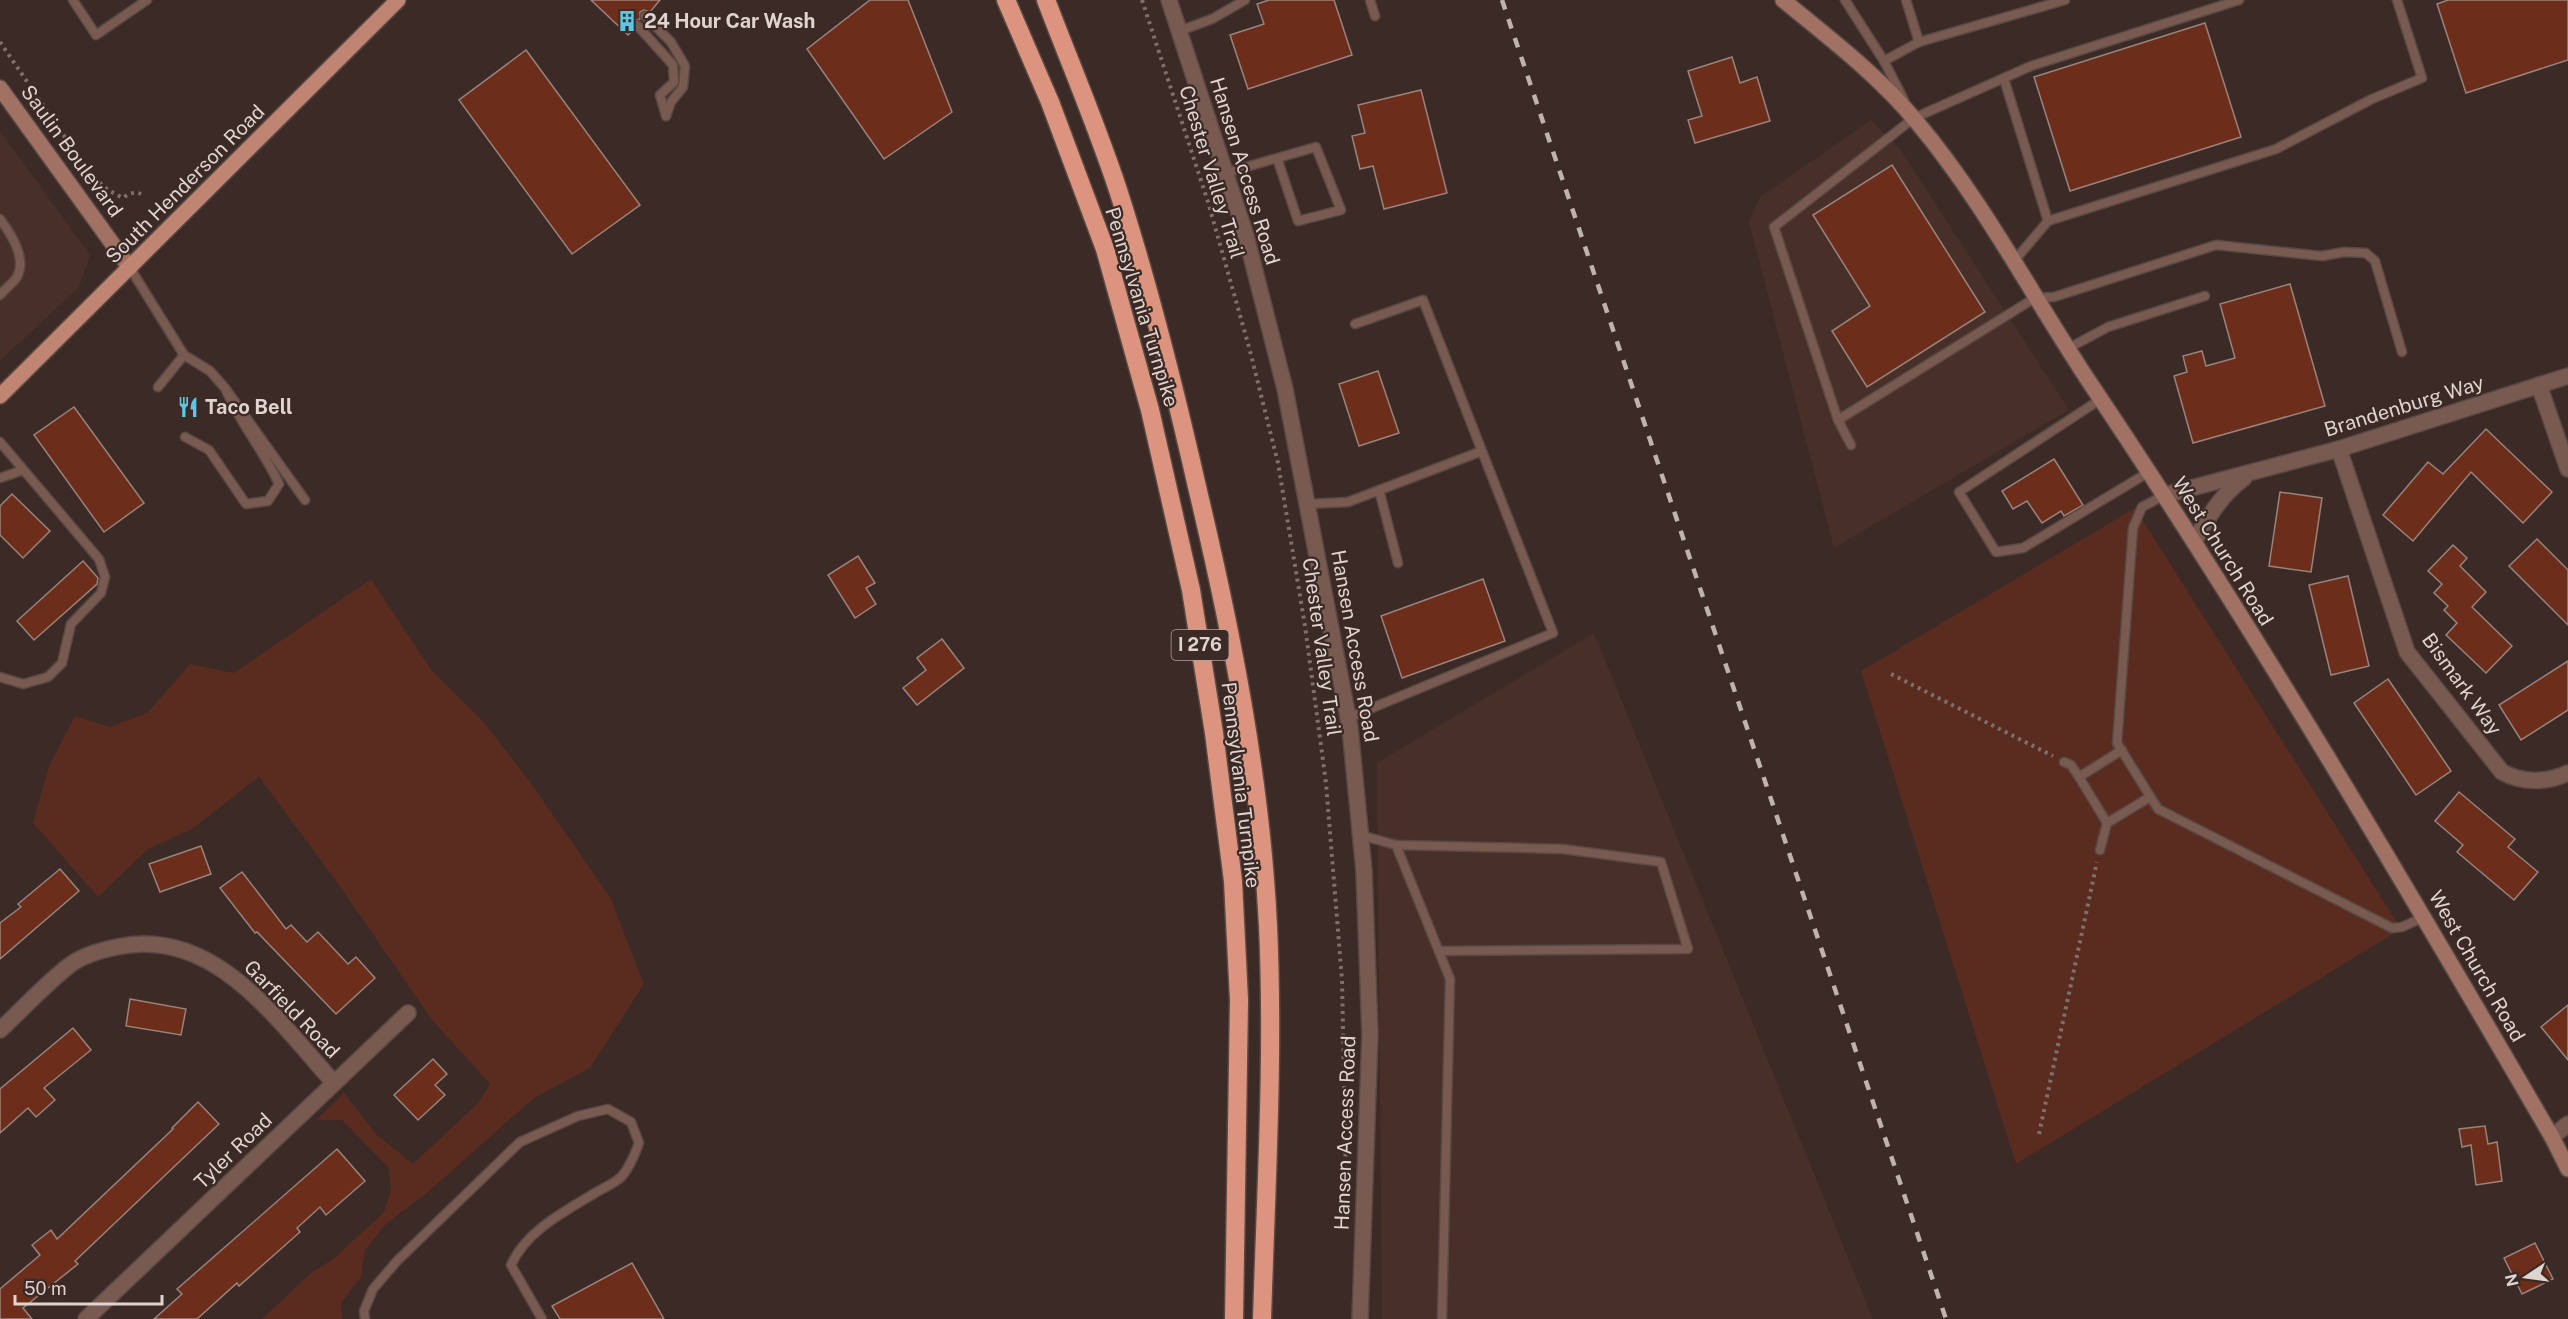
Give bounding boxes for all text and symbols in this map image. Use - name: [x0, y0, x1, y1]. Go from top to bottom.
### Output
- building icon: 24 Hour Car Wash: [615, 9, 639, 33]
- place label: 24 Hour Car Wash: [644, 9, 815, 33]
- street label: Hansen Access Road: [1205, 74, 1285, 268]
- street label: Saulin Boulevard: [16, 80, 128, 222]
- street label: Chester Valley Trail: [1174, 82, 1250, 262]
- street label: South Henderson Road: [101, 100, 269, 268]
- street label: Pennsylvania Turnpike: [1100, 204, 1184, 410]
- street label: Brandenburg Way: [2321, 370, 2487, 442]
- restaurant icon: Taco Bell: [176, 395, 200, 419]
- place label: Taco Bell: [205, 395, 293, 419]
- street label: West Church Road: [2167, 472, 2279, 630]
- street label: Hansen Access Road: [1326, 548, 1384, 744]
- street label: Chester Valley Trail: [1298, 556, 1346, 738]
- street label: Bismark Way: [2417, 628, 2507, 740]
- road number: I 276: [1172, 630, 1228, 660]
- street label: Pennsylvania Turnpike: [1216, 681, 1266, 889]
- street label: West Church Road: [2424, 886, 2530, 1046]
- street label: Garfield Road: [239, 955, 345, 1063]
- street label: Hansen Access Road: [1330, 1035, 1360, 1231]
- street label: Tyler Road: [189, 1108, 277, 1194]
- north arrow: [2496, 1247, 2556, 1307]
- scale bar: [15, 1268, 162, 1306]
- text: N: [2501, 1272, 2523, 1288]
- text: 50 m: [24, 1278, 67, 1299]

